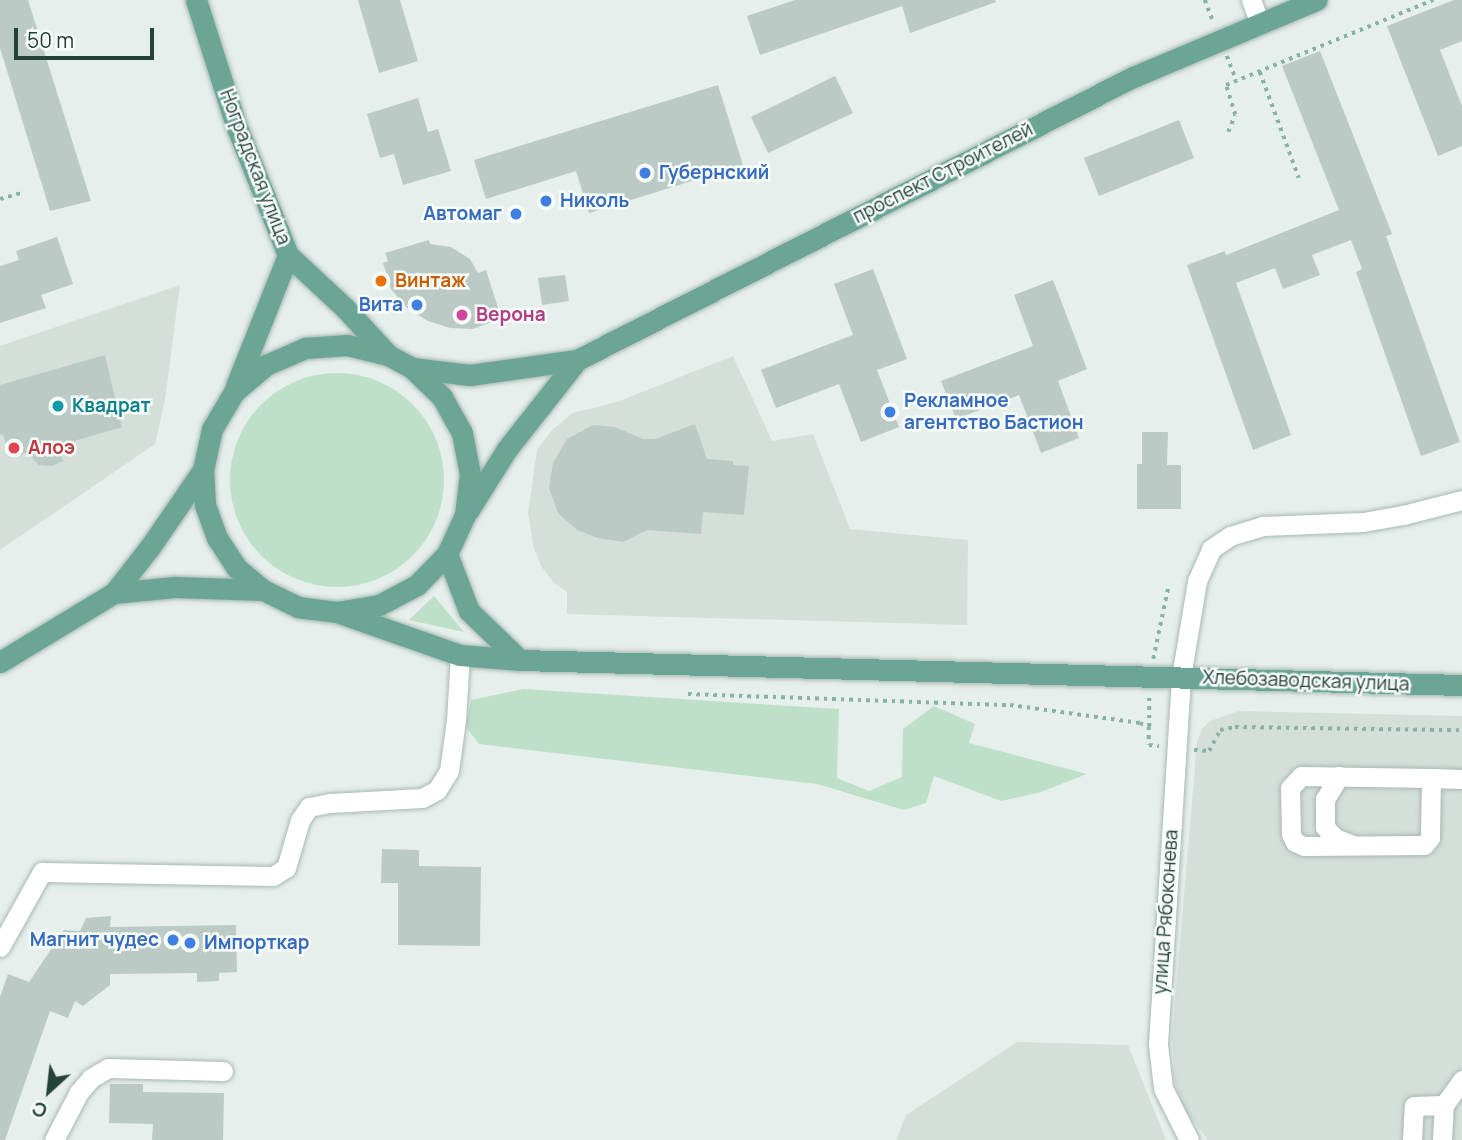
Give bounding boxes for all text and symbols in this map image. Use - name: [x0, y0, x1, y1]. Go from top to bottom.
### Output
- scale bar: [18, 14, 158, 58]
- text: 50 m: [27, 26, 74, 54]
- street label: Ноградская улица: [215, 86, 295, 248]
- street label: проспект Строителей: [849, 118, 1037, 228]
- place label: Губернский: [659, 162, 769, 184]
- marker: Губернский: [637, 165, 653, 181]
- place label: Николь: [560, 190, 629, 212]
- marker: Николь: [538, 193, 554, 209]
- place label: Автомаг: [423, 203, 502, 225]
- marker: Автомаг: [508, 206, 524, 222]
- place label: Винтаж: [395, 270, 466, 292]
- marker: Винтаж: [373, 273, 389, 289]
- place label: Вита: [359, 294, 403, 316]
- marker: Вита: [409, 297, 425, 313]
- place label: Верона: [476, 304, 546, 326]
- marker: Верона: [454, 307, 470, 323]
- place label: Рекламное агентство Бастион: [904, 390, 1084, 434]
- place label: Квадрат: [72, 395, 151, 417]
- marker: Квадрат: [50, 398, 66, 414]
- marker: Рекламное агентство Бастион: [882, 404, 898, 420]
- place label: Алоэ: [28, 437, 75, 459]
- marker: Алоэ: [6, 440, 22, 456]
- street label: Хлебозаводская улица: [1202, 666, 1410, 696]
- street label: улица Рябоконева: [1149, 829, 1183, 995]
- place label: Магнит чудес: [30, 929, 159, 951]
- marker: Магнит чудес: [165, 932, 181, 948]
- place label: Импорткар: [204, 932, 309, 954]
- marker: Импорткар: [182, 935, 198, 951]
- north arrow: [14, 1056, 84, 1126]
- text: С: [27, 1095, 52, 1124]

